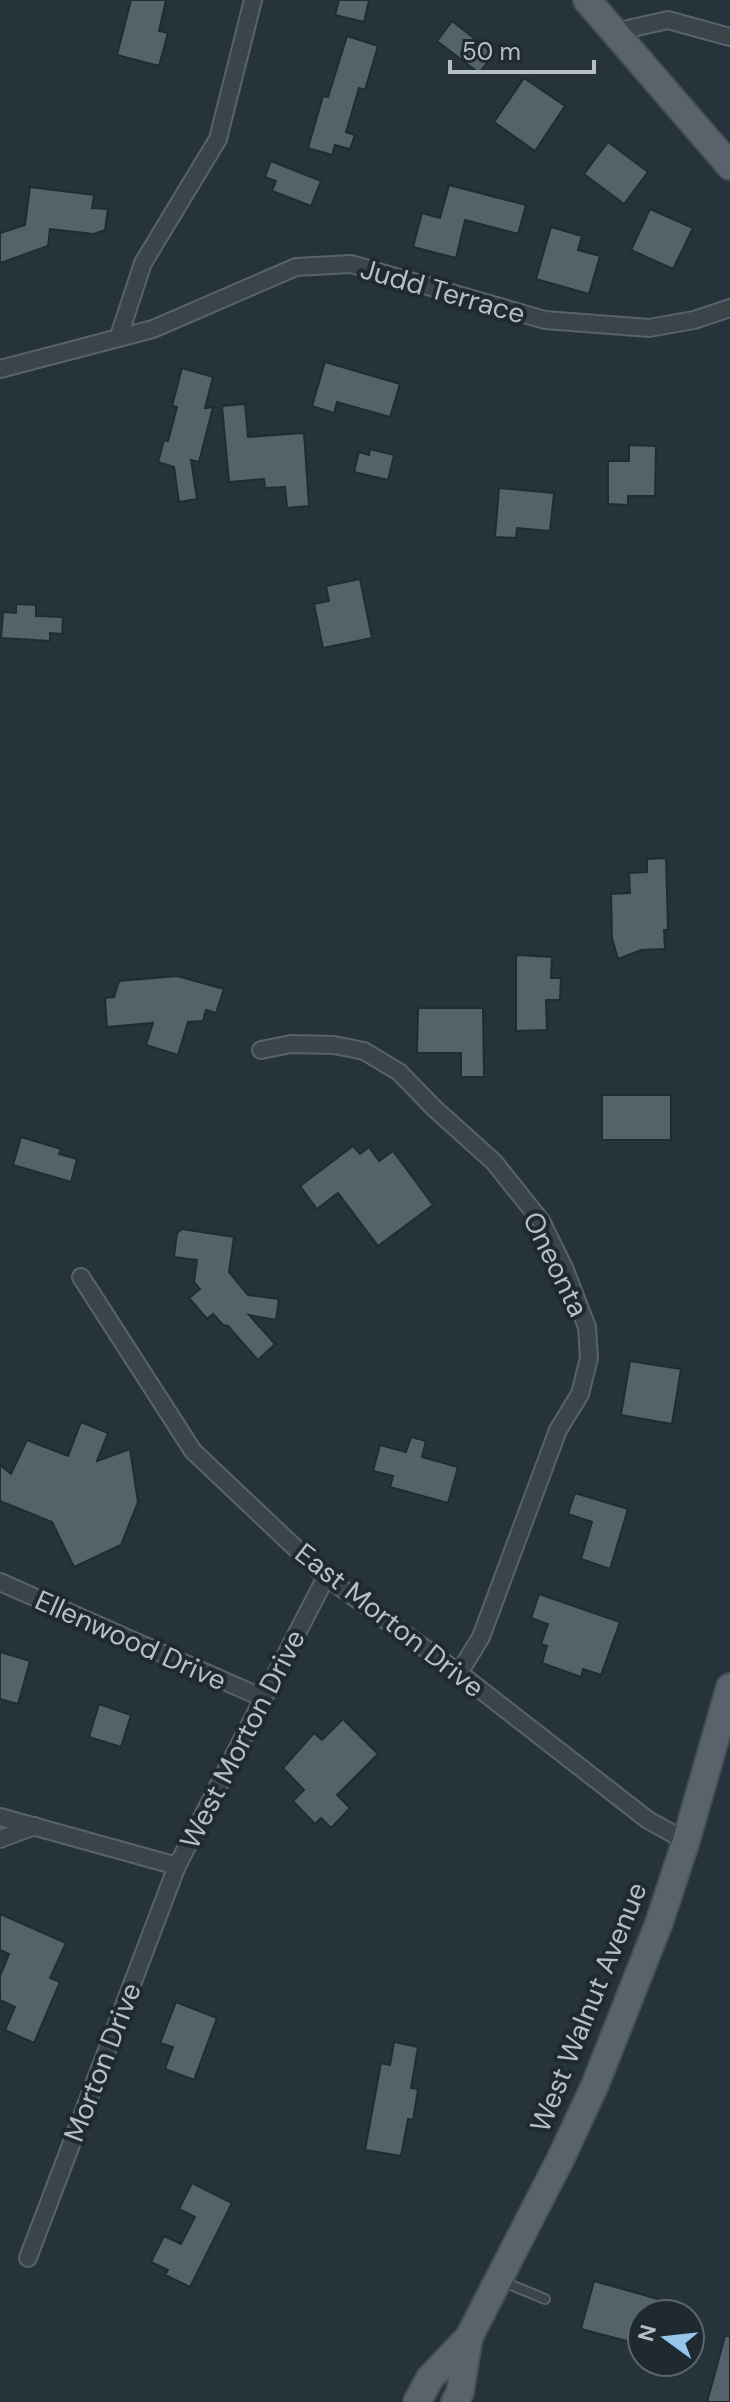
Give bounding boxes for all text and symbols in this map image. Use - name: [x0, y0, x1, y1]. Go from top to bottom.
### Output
- scale bar: [450, 24, 594, 74]
- text: 50 m: [462, 36, 521, 67]
- street label: Judd Terrace: [356, 250, 529, 333]
- street label: Oneonta: [514, 1206, 597, 1323]
- street label: East Morton Drive: [288, 1535, 492, 1706]
- street label: Ellenwood Drive: [29, 1582, 232, 1699]
- street label: West Morton Drive: [171, 1623, 314, 1855]
- street label: West Walnut Avenue: [521, 1877, 656, 2138]
- street label: Morton Drive: [55, 1977, 150, 2147]
- north arrow: [626, 2298, 706, 2378]
- text: N: [631, 2321, 663, 2344]

